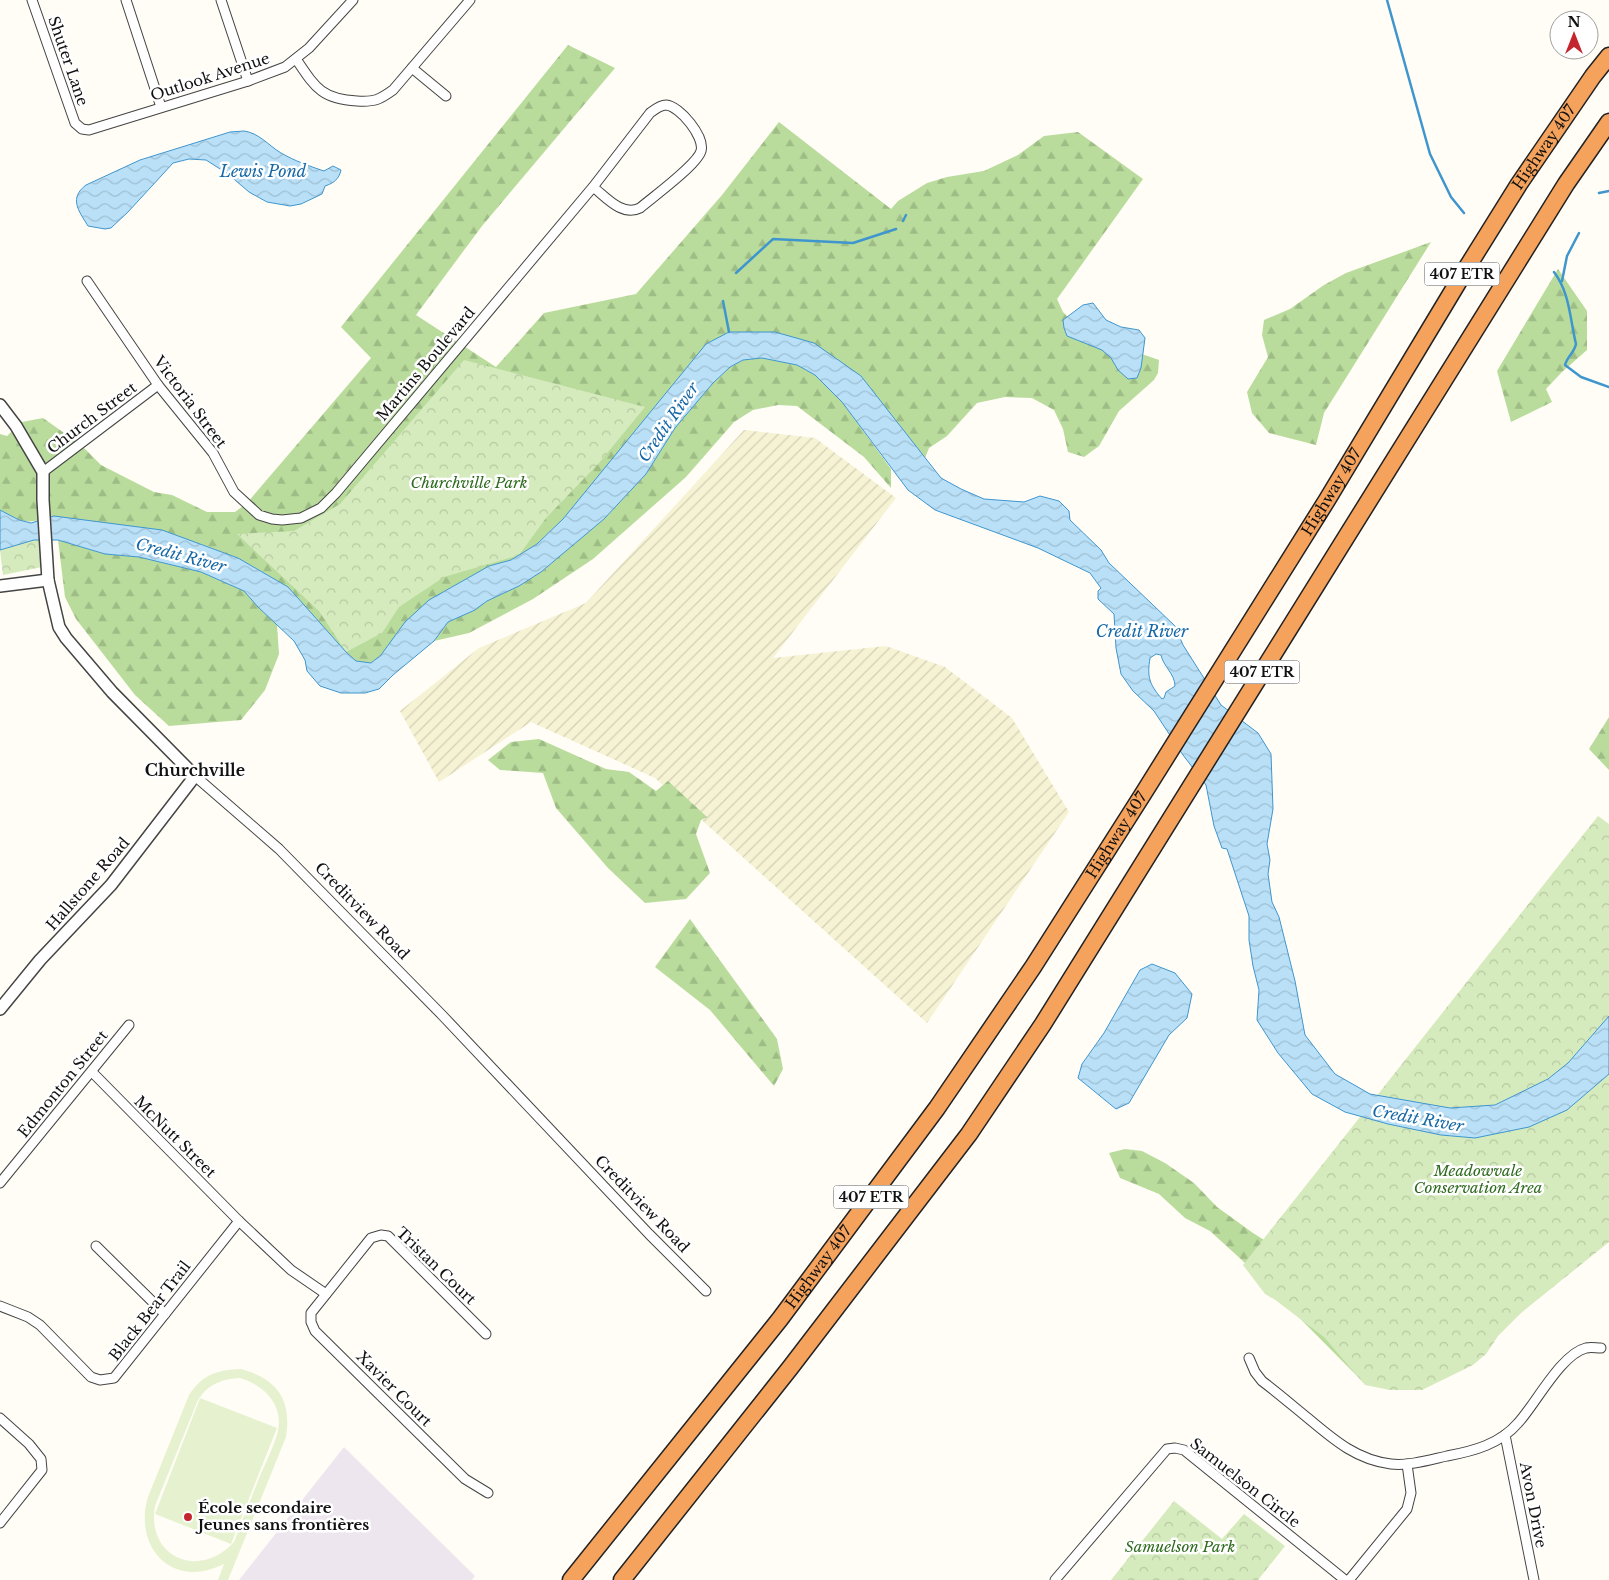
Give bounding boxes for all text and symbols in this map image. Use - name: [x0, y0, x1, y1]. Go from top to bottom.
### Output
- north arrow: [1549, 10, 1599, 60]
- text: N: [1567, 13, 1581, 31]
- street label: Shuter Lane: [44, 14, 93, 108]
- street label: Outlook Avenue: [148, 48, 272, 105]
- street label: Highway 407: [1508, 100, 1580, 193]
- water label: Lewis Pond: [219, 161, 307, 181]
- road number: 407 ETR: [1424, 262, 1500, 286]
- street label: Martins Boulevard: [372, 303, 479, 425]
- street label: Victoria Street: [149, 351, 231, 452]
- street label: Church Street: [43, 378, 140, 457]
- water label: Credit River: [633, 378, 703, 466]
- street label: Highway 407: [1297, 444, 1365, 539]
- park label: Churchville Park: [410, 473, 528, 492]
- water label: Credit River: [134, 533, 229, 577]
- water label: Credit River: [1096, 621, 1189, 641]
- road number: 407 ETR: [1224, 660, 1300, 684]
- district label: Churchville: [145, 760, 245, 780]
- street label: Highway 407: [1082, 788, 1151, 882]
- street label: Hallstone Road: [42, 833, 133, 934]
- street label: Creditview Road: [311, 858, 414, 963]
- street label: Edmonton Street: [14, 1026, 112, 1141]
- street label: McNutt Street: [130, 1092, 220, 1182]
- water label: Credit River: [1371, 1100, 1466, 1136]
- street label: Creditview Road: [591, 1151, 694, 1256]
- park label: Meadowvale Conservation Area: [1414, 1161, 1542, 1197]
- road number: 407 ETR: [834, 1186, 908, 1208]
- street label: Highway 407: [781, 1221, 856, 1312]
- street label: Tristan Court: [393, 1223, 480, 1309]
- street label: Black Bear Trail: [105, 1257, 195, 1364]
- street label: Xavier Court: [353, 1347, 436, 1431]
- street label: Samuelson Circle: [1186, 1434, 1304, 1532]
- street label: Avon Drive: [1516, 1459, 1551, 1549]
- place label: École secondaire Jeunes sans frontières: [195, 1498, 369, 1534]
- marker: École secondaire Jeunes sans frontières: [182, 1511, 194, 1523]
- park label: Samuelson Park: [1125, 1537, 1235, 1556]

